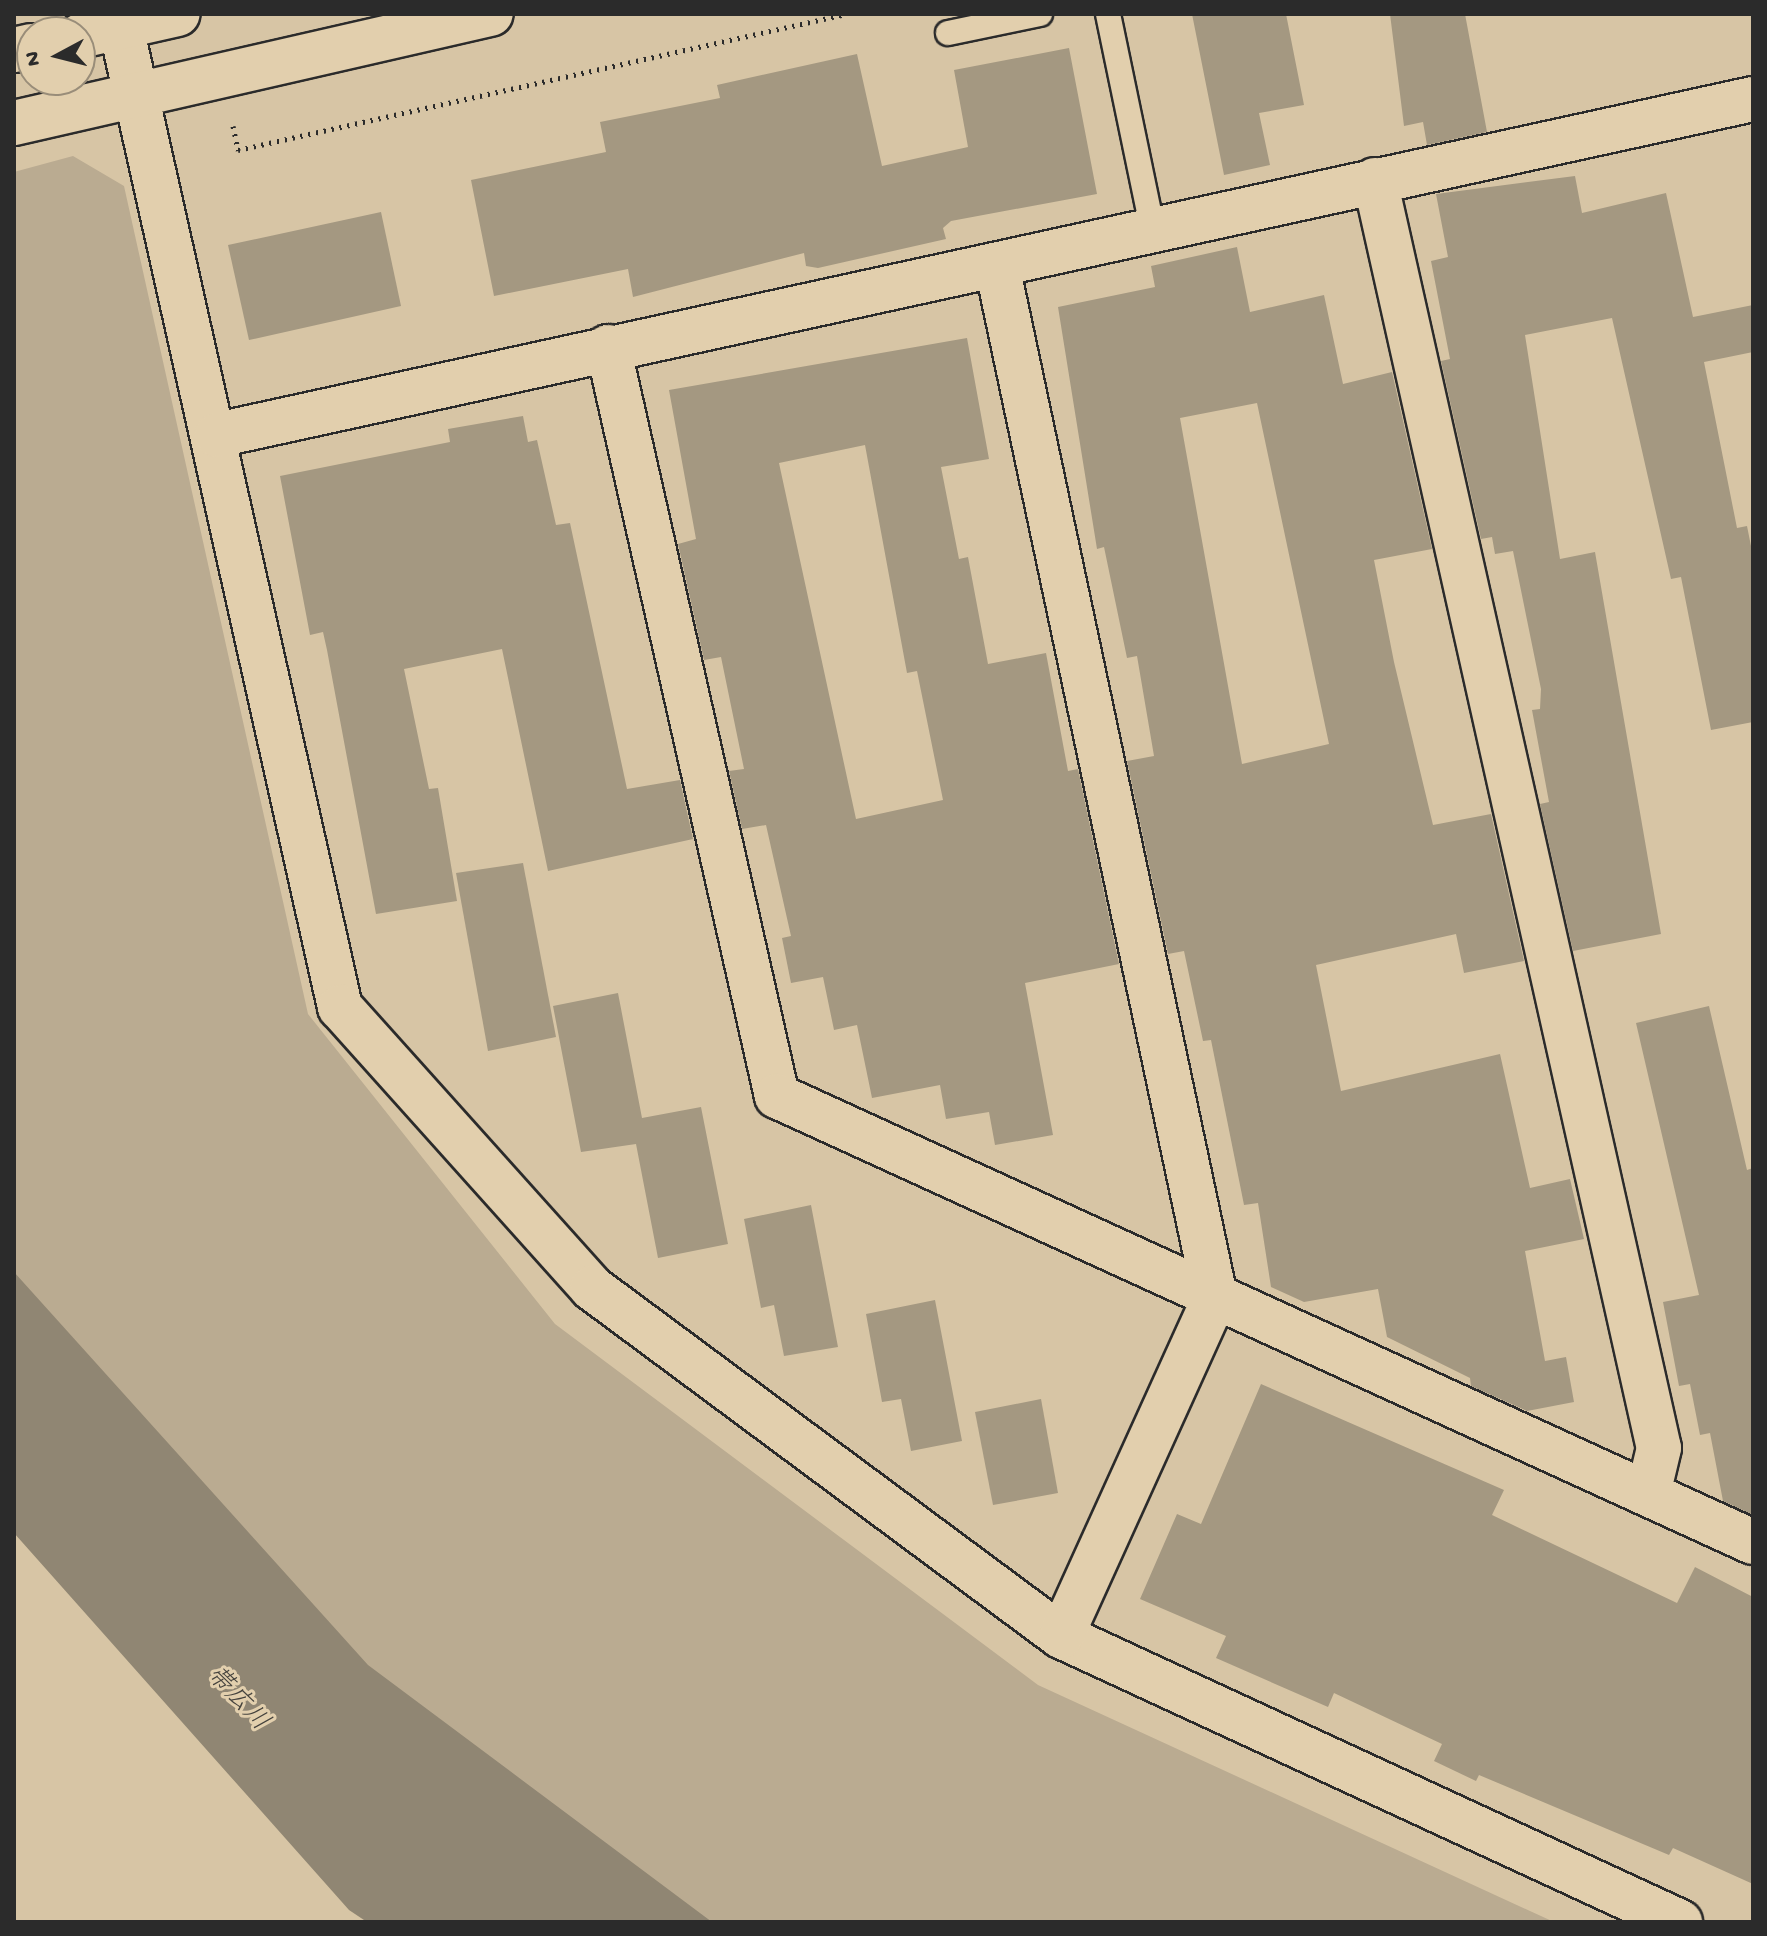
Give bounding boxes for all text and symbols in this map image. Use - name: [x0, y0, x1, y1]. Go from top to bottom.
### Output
- north arrow: [16, 16, 96, 96]
- text: N: [20, 50, 48, 67]
- water label: 帯広川: [198, 1661, 274, 1739]

